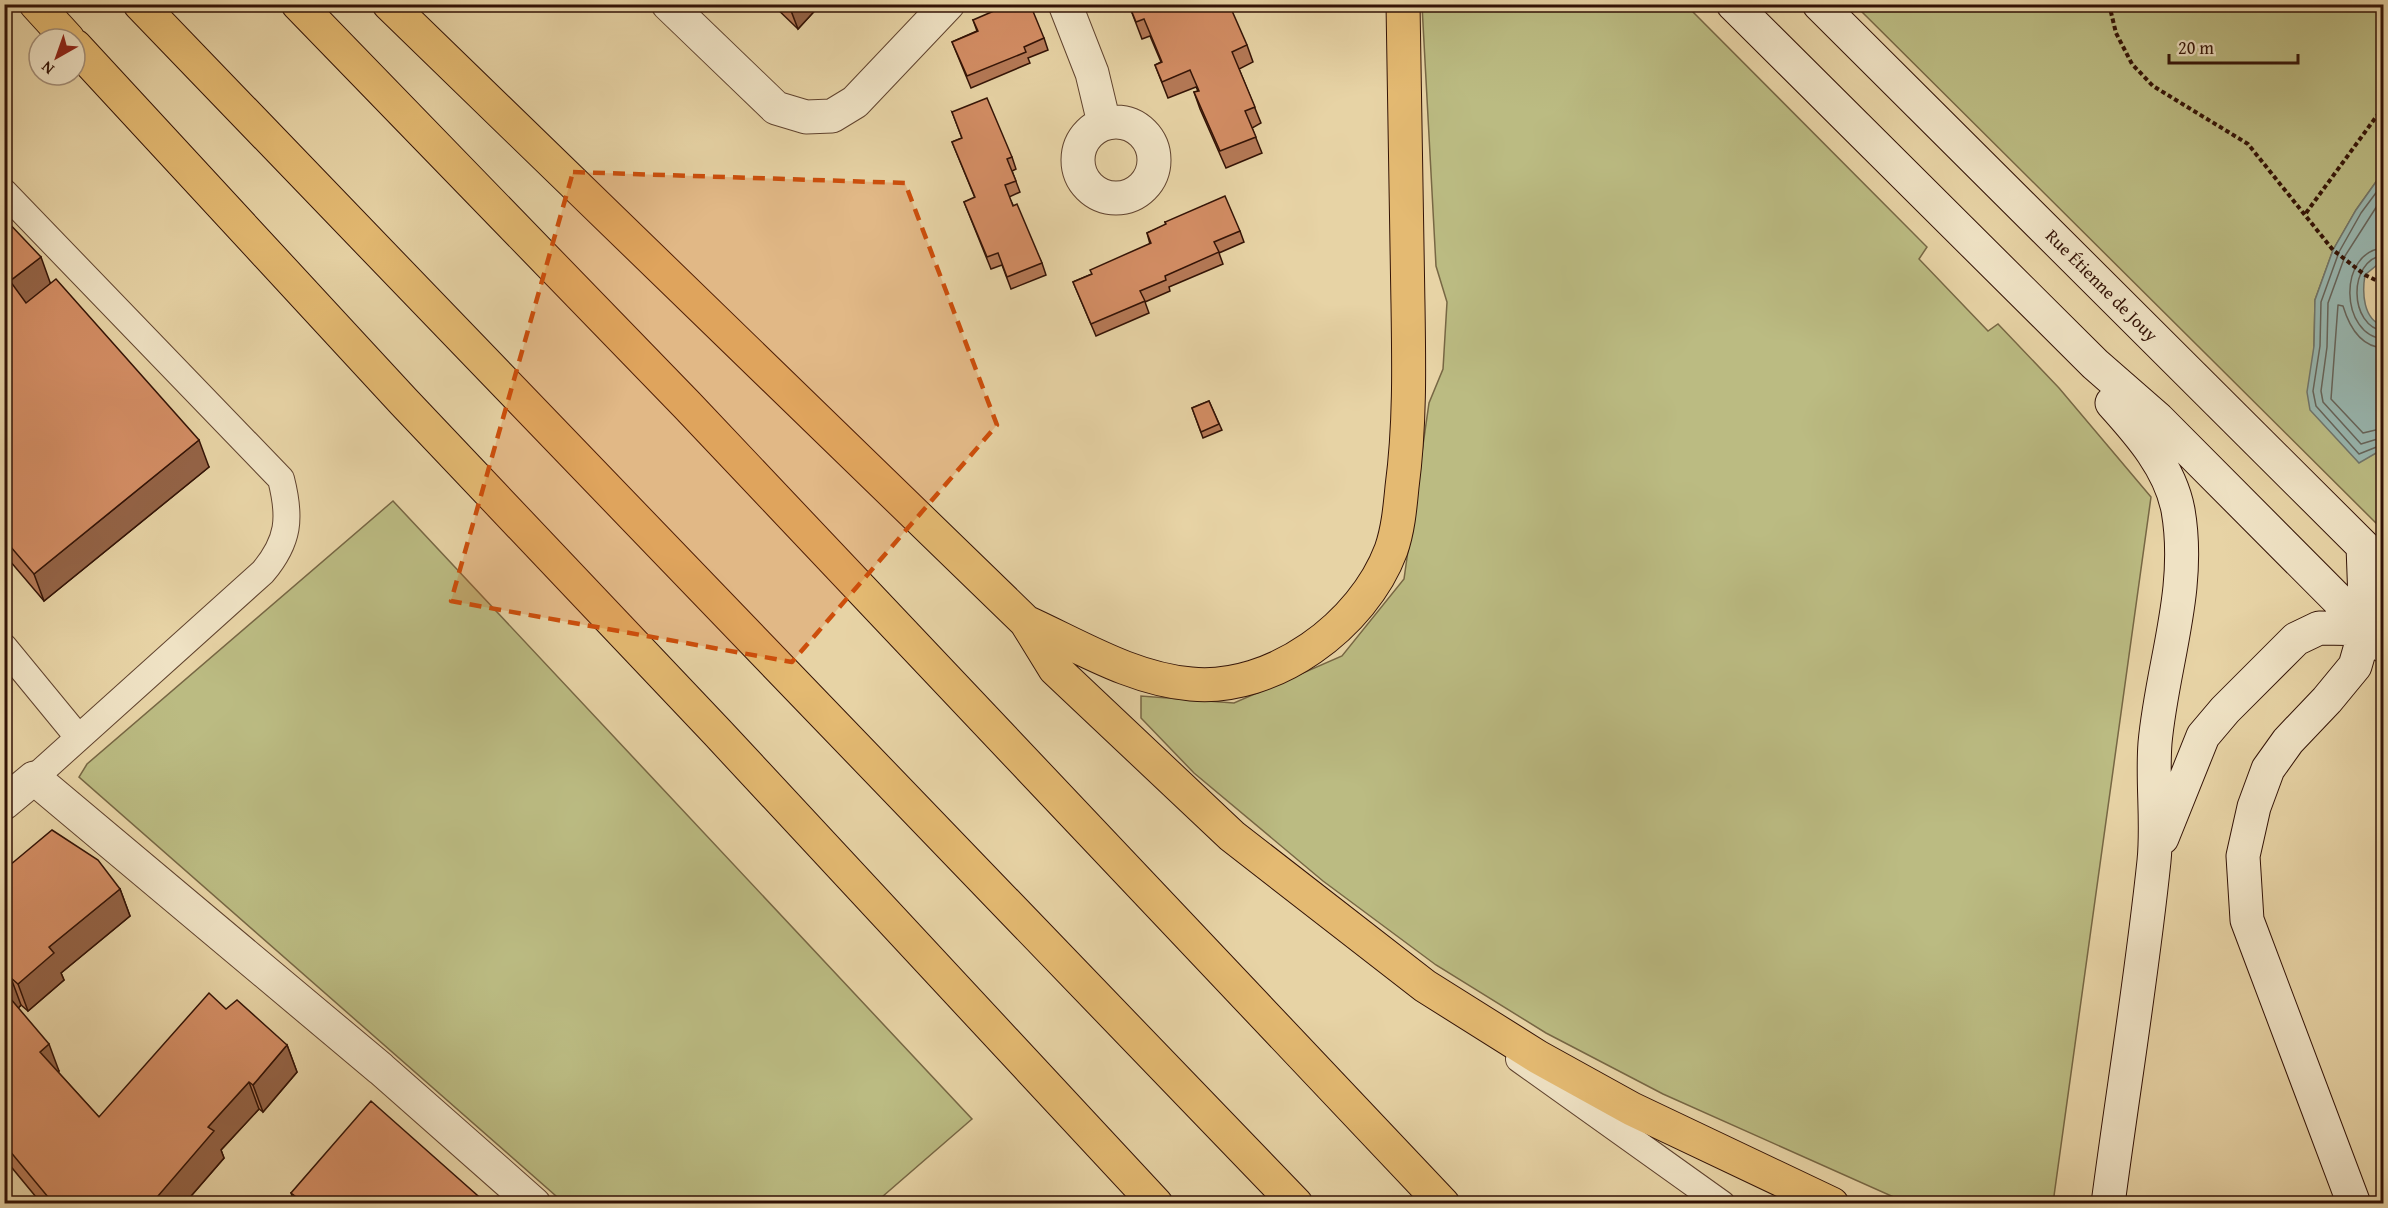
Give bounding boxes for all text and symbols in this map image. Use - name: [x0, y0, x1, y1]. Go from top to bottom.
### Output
- north arrow: [27, 27, 87, 87]
- scale bar: [2169, 27, 2298, 65]
- text: 20 m: [2178, 34, 2214, 61]
- text: N: [35, 56, 59, 81]
- street label: Rue Étienne de Jouy: [2040, 223, 2164, 347]

